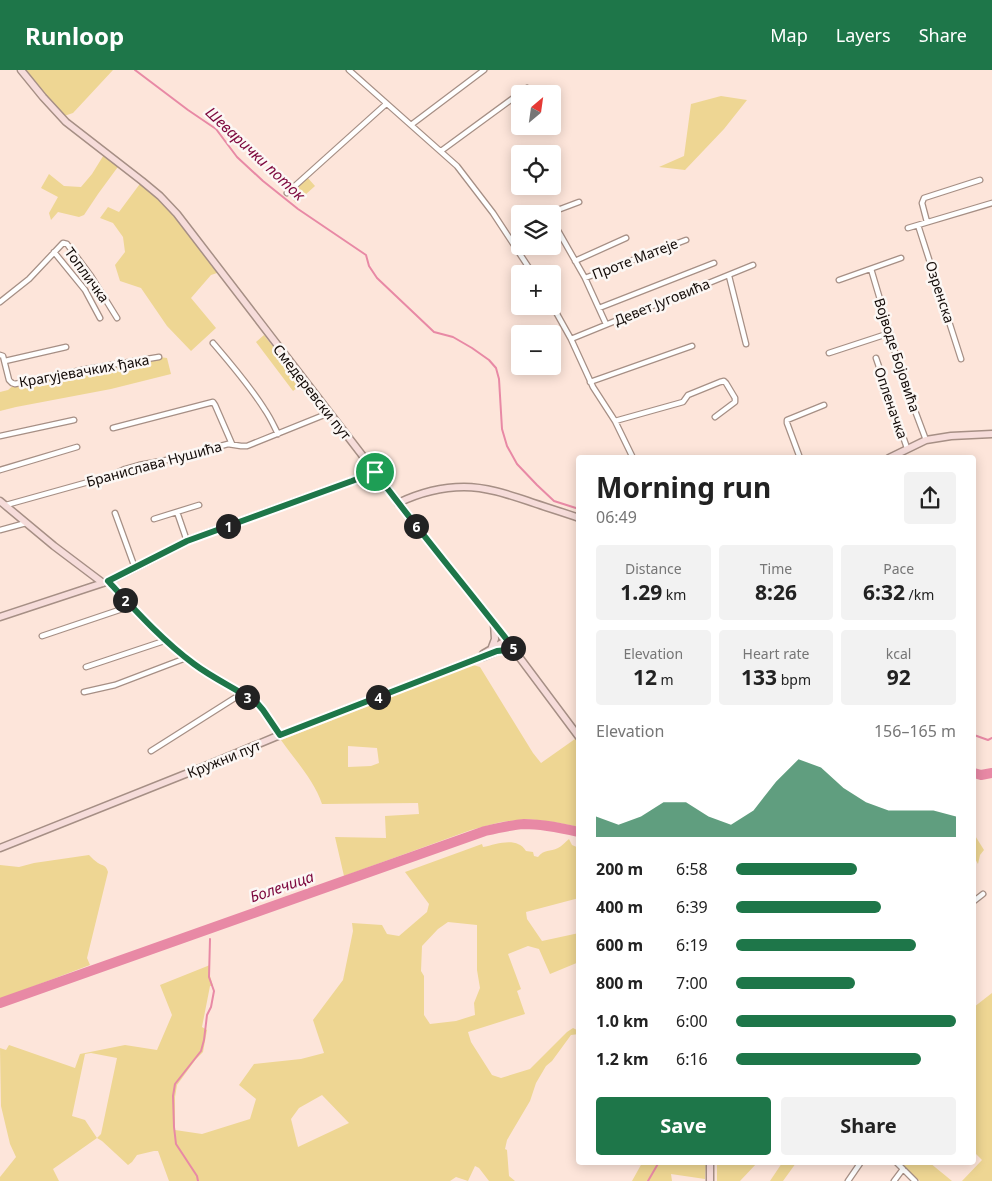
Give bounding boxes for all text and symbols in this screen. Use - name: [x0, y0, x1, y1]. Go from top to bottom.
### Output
- text: Runloop: [25, 19, 124, 52]
- text: Map: [770, 23, 808, 47]
- text: Layers: [836, 23, 891, 47]
- text: Share: [919, 23, 967, 47]
- north arrow: [511, 85, 561, 135]
- map controls: [511, 85, 561, 375]
- water label: Шеварички поток: [202, 102, 311, 205]
- button: locate: [511, 145, 561, 195]
- button: layers: [511, 205, 561, 255]
- street label: Проте Матеје: [589, 233, 681, 284]
- street label: Топличка: [61, 243, 114, 306]
- street label: Озренска: [922, 258, 959, 325]
- button: +: [511, 265, 561, 315]
- street label: Девет Југовића: [611, 274, 713, 329]
- street label: Војводе Бојовића: [870, 295, 925, 414]
- button: −: [511, 325, 561, 375]
- street label: Смедеревски пут: [269, 340, 356, 444]
- street label: Крагујевачких ђака: [17, 350, 150, 391]
- street label: Опленачка: [870, 364, 913, 441]
- street label: Бранислава Нушића: [84, 436, 224, 491]
- pin: [354, 451, 396, 493]
- icon: arrive: [361, 458, 389, 486]
- text: Morning run: [596, 468, 771, 506]
- button: share: [904, 472, 956, 524]
- text: 06:49: [596, 506, 637, 528]
- pin: 1: [216, 514, 240, 538]
- pin: 6: [404, 514, 428, 538]
- text: 1: [224, 517, 233, 536]
- text: 6: [412, 517, 421, 536]
- text: Distance: [625, 559, 682, 578]
- text: Time: [760, 559, 792, 578]
- text: Pace: [883, 559, 914, 578]
- text: 1.29: [620, 578, 662, 606]
- text: 8:26: [755, 578, 797, 606]
- text: 6:32: [863, 578, 905, 606]
- text: km: [662, 585, 686, 604]
- text: /km: [905, 585, 934, 604]
- pin: 2: [112, 588, 138, 612]
- text: 2: [121, 591, 130, 610]
- pin: 5: [500, 636, 526, 660]
- text: 5: [509, 639, 518, 658]
- text: Elevation: [623, 644, 683, 663]
- text: Heart rate: [743, 644, 809, 663]
- text: kcal: [886, 644, 911, 663]
- text: 12: [633, 663, 657, 691]
- text: 133: [741, 663, 777, 691]
- text: 92: [887, 663, 911, 691]
- text: m: [657, 670, 674, 689]
- text: bpm: [777, 670, 811, 689]
- pin: 3: [234, 684, 260, 710]
- pin: 4: [366, 684, 390, 710]
- text: 3: [243, 688, 252, 707]
- text: 4: [374, 688, 383, 707]
- text: Elevation: [596, 720, 664, 742]
- text: 156–165 m: [874, 720, 956, 742]
- street label: Кружни пут: [184, 735, 264, 782]
- text: 200 m: [596, 858, 643, 880]
- text: 6:58: [676, 858, 708, 880]
- water label: Болечица: [247, 866, 317, 906]
- text: 400 m: [596, 896, 643, 918]
- text: 6:39: [676, 896, 708, 918]
- text: 600 m: [596, 934, 643, 956]
- text: 6:19: [676, 934, 708, 956]
- text: 800 m: [596, 972, 643, 994]
- text: 7:00: [676, 972, 708, 994]
- text: 1.0 km: [596, 1010, 648, 1032]
- text: 6:00: [676, 1010, 708, 1032]
- text: 1.2 km: [596, 1048, 648, 1070]
- text: 6:16: [676, 1048, 708, 1070]
- button: Save: [596, 1097, 771, 1155]
- button: Share: [781, 1097, 956, 1155]

